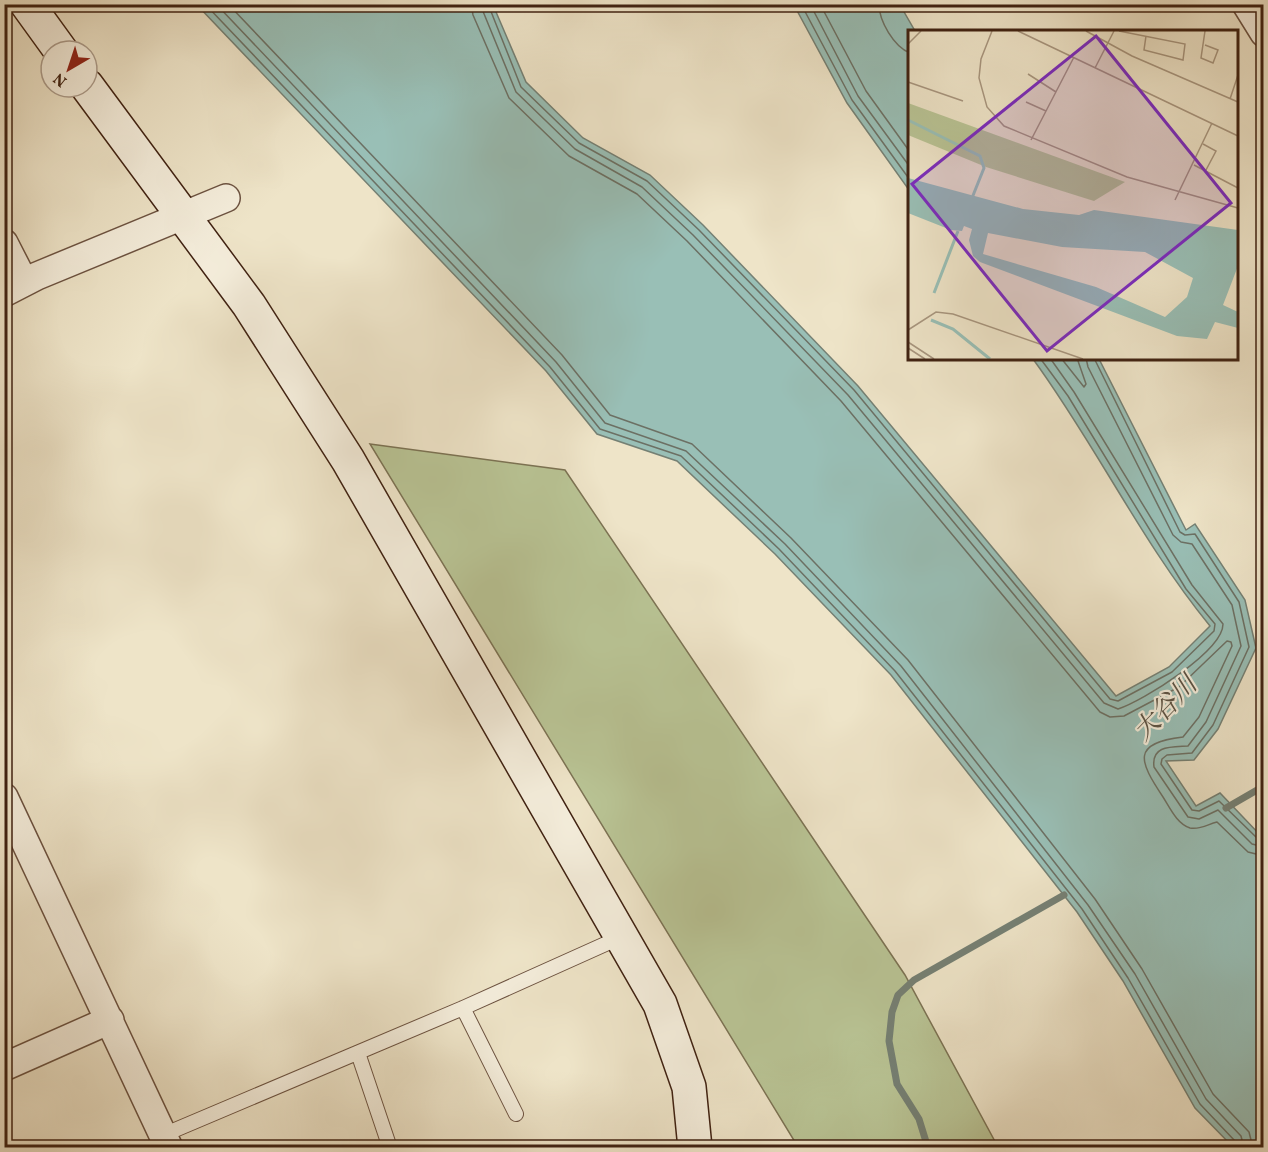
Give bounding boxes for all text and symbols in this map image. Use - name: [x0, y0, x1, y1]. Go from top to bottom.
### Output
- inset map: [908, 30, 1238, 360]
- north arrow: [39, 39, 99, 99]
- text: N: [49, 67, 72, 91]
- water label: 大谷川: [1126, 666, 1208, 750]

